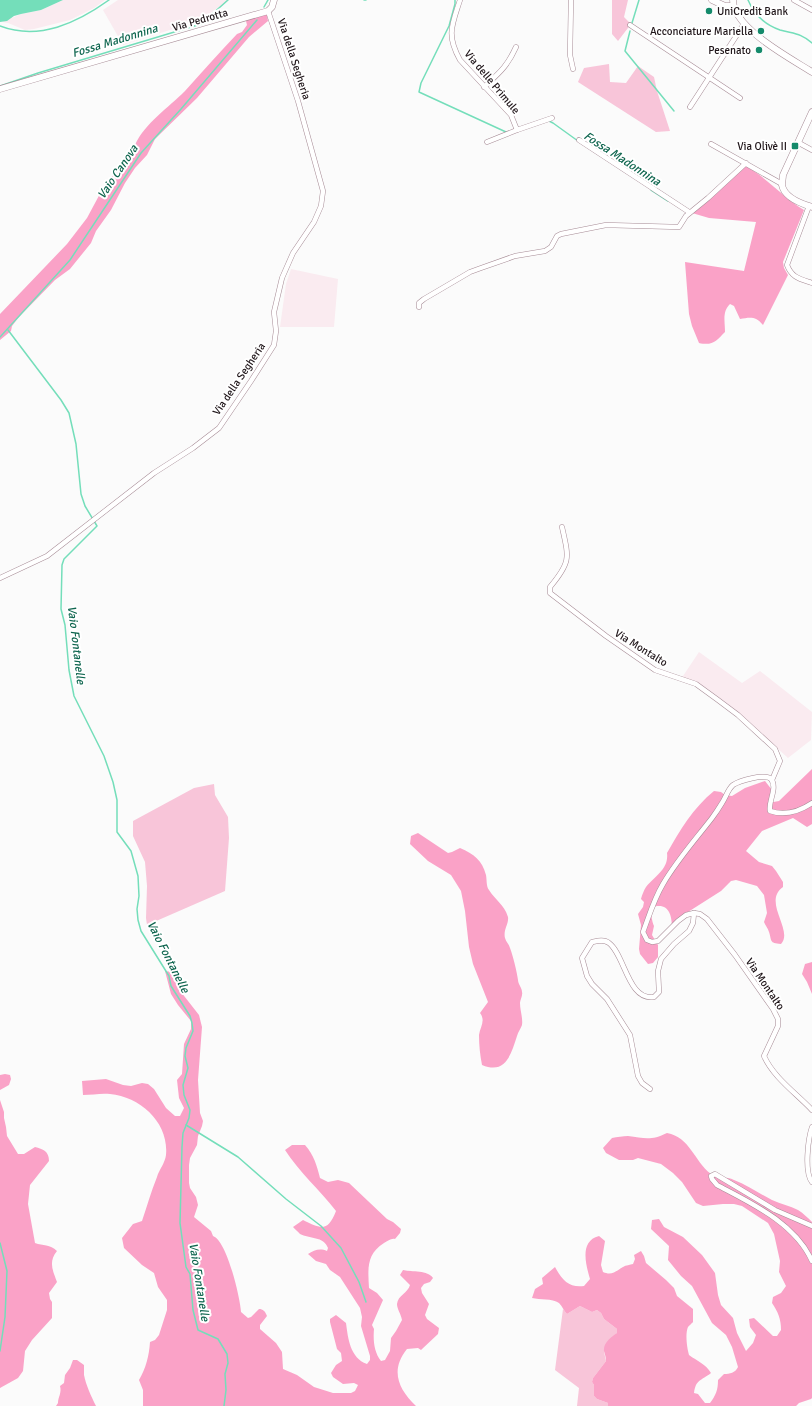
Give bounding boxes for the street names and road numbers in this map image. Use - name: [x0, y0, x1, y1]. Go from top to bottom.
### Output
- street label: Via Pedrotta: [171, 6, 230, 34]
- street label: Via della Segheria: [275, 17, 313, 102]
- street label: Via delle Primule: [461, 47, 523, 117]
- street label: Via della Segheria: [210, 340, 268, 418]
- street label: Via Montalto: [612, 627, 670, 670]
- street label: Via Montalto: [743, 956, 787, 1013]

